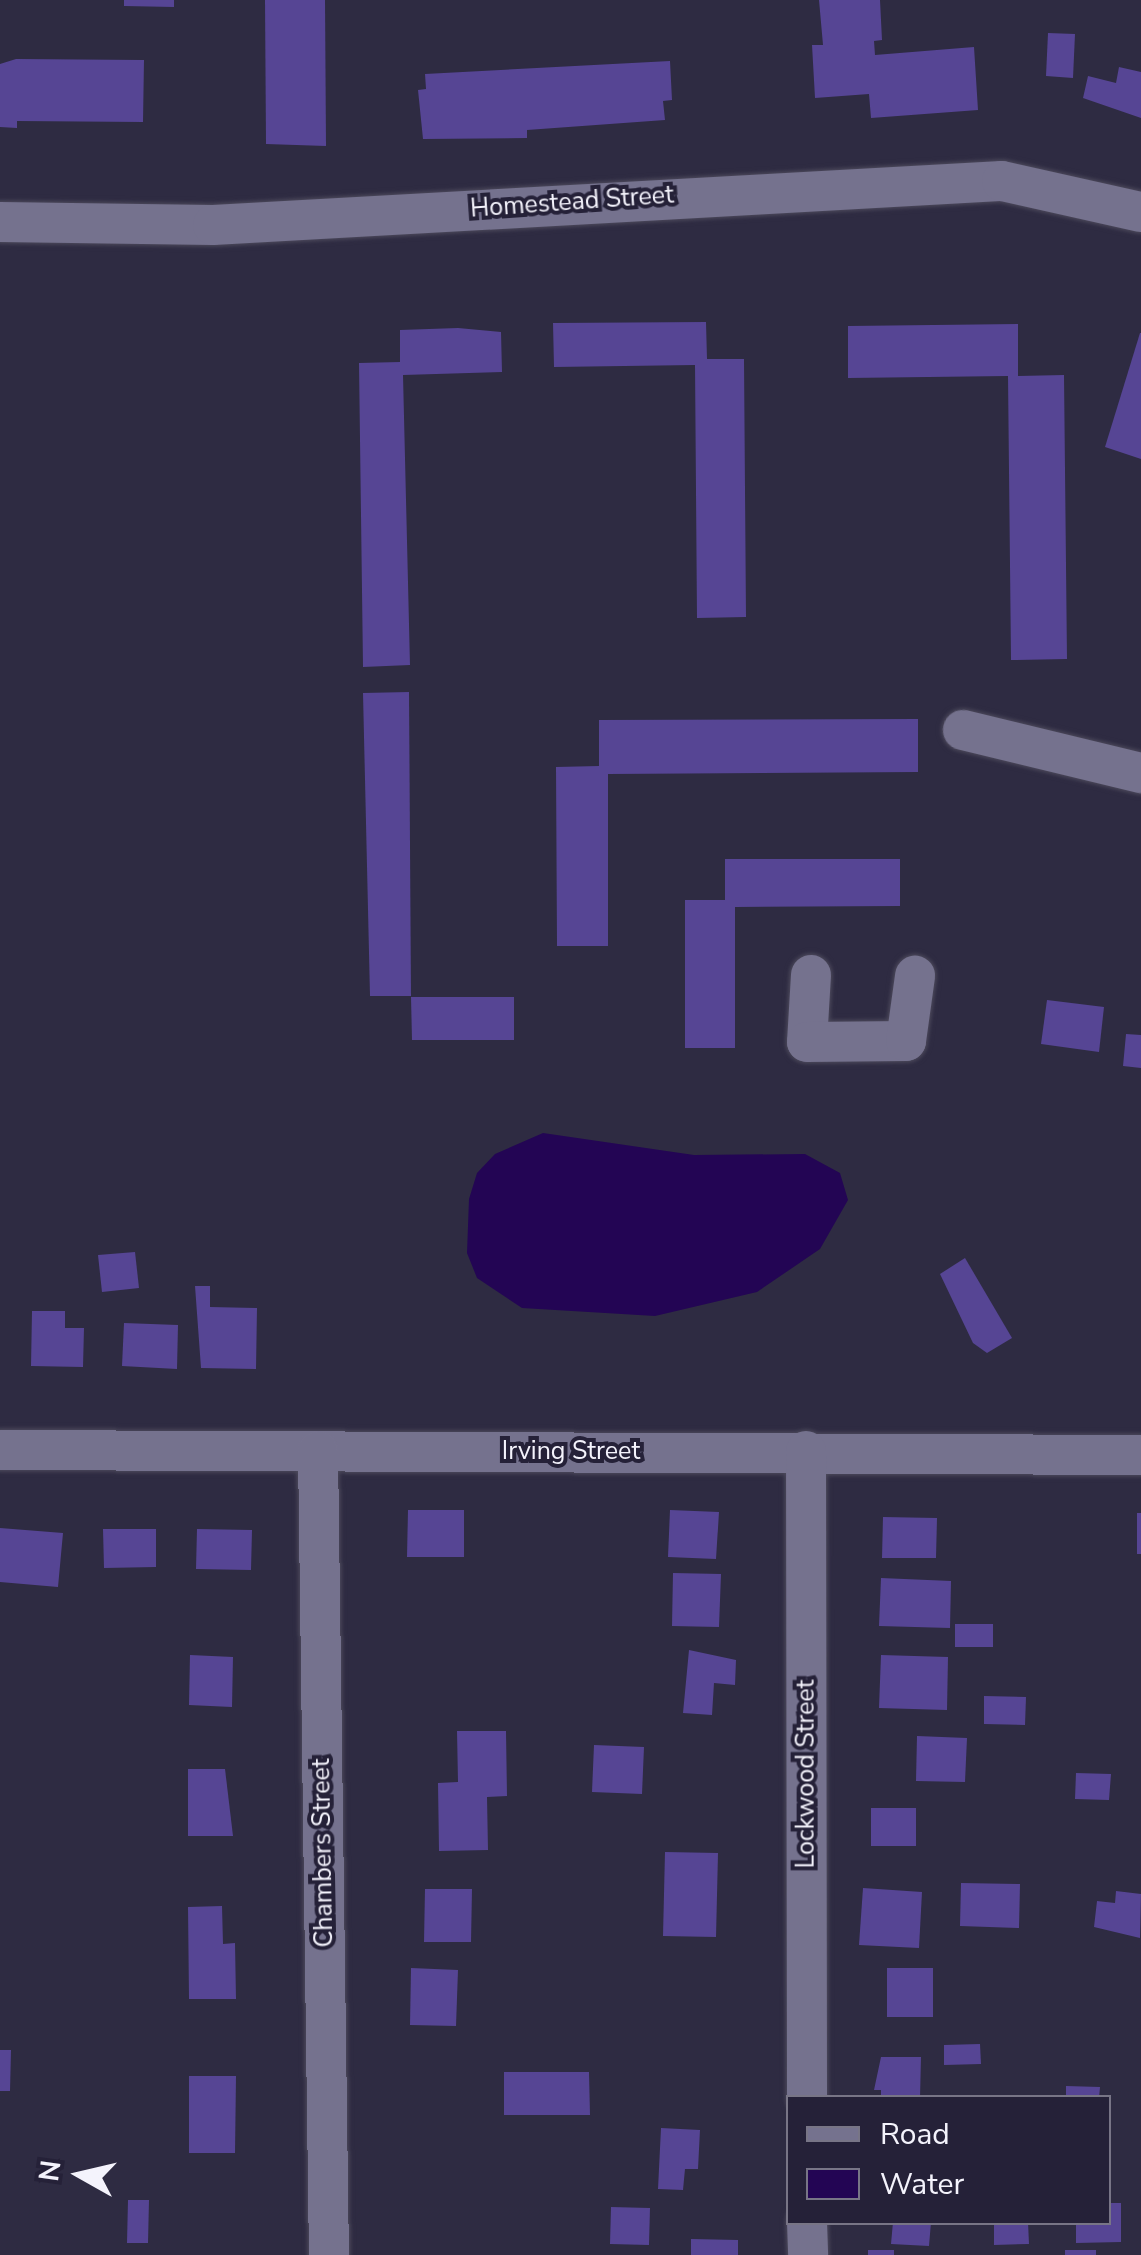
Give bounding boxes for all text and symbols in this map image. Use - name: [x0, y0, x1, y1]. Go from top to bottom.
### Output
- street label: Homestead Street: [469, 180, 675, 224]
- street label: Irving Street: [502, 1436, 640, 1466]
- street label: Lockwood Street: [791, 1680, 821, 1868]
- street label: Chambers Street: [306, 1758, 340, 1948]
- legend: [786, 2095, 1111, 2225]
- text: Road: [880, 2114, 950, 2155]
- north arrow: [30, 2125, 130, 2225]
- text: N: [30, 2158, 71, 2184]
- text: Water: [880, 2164, 964, 2205]

